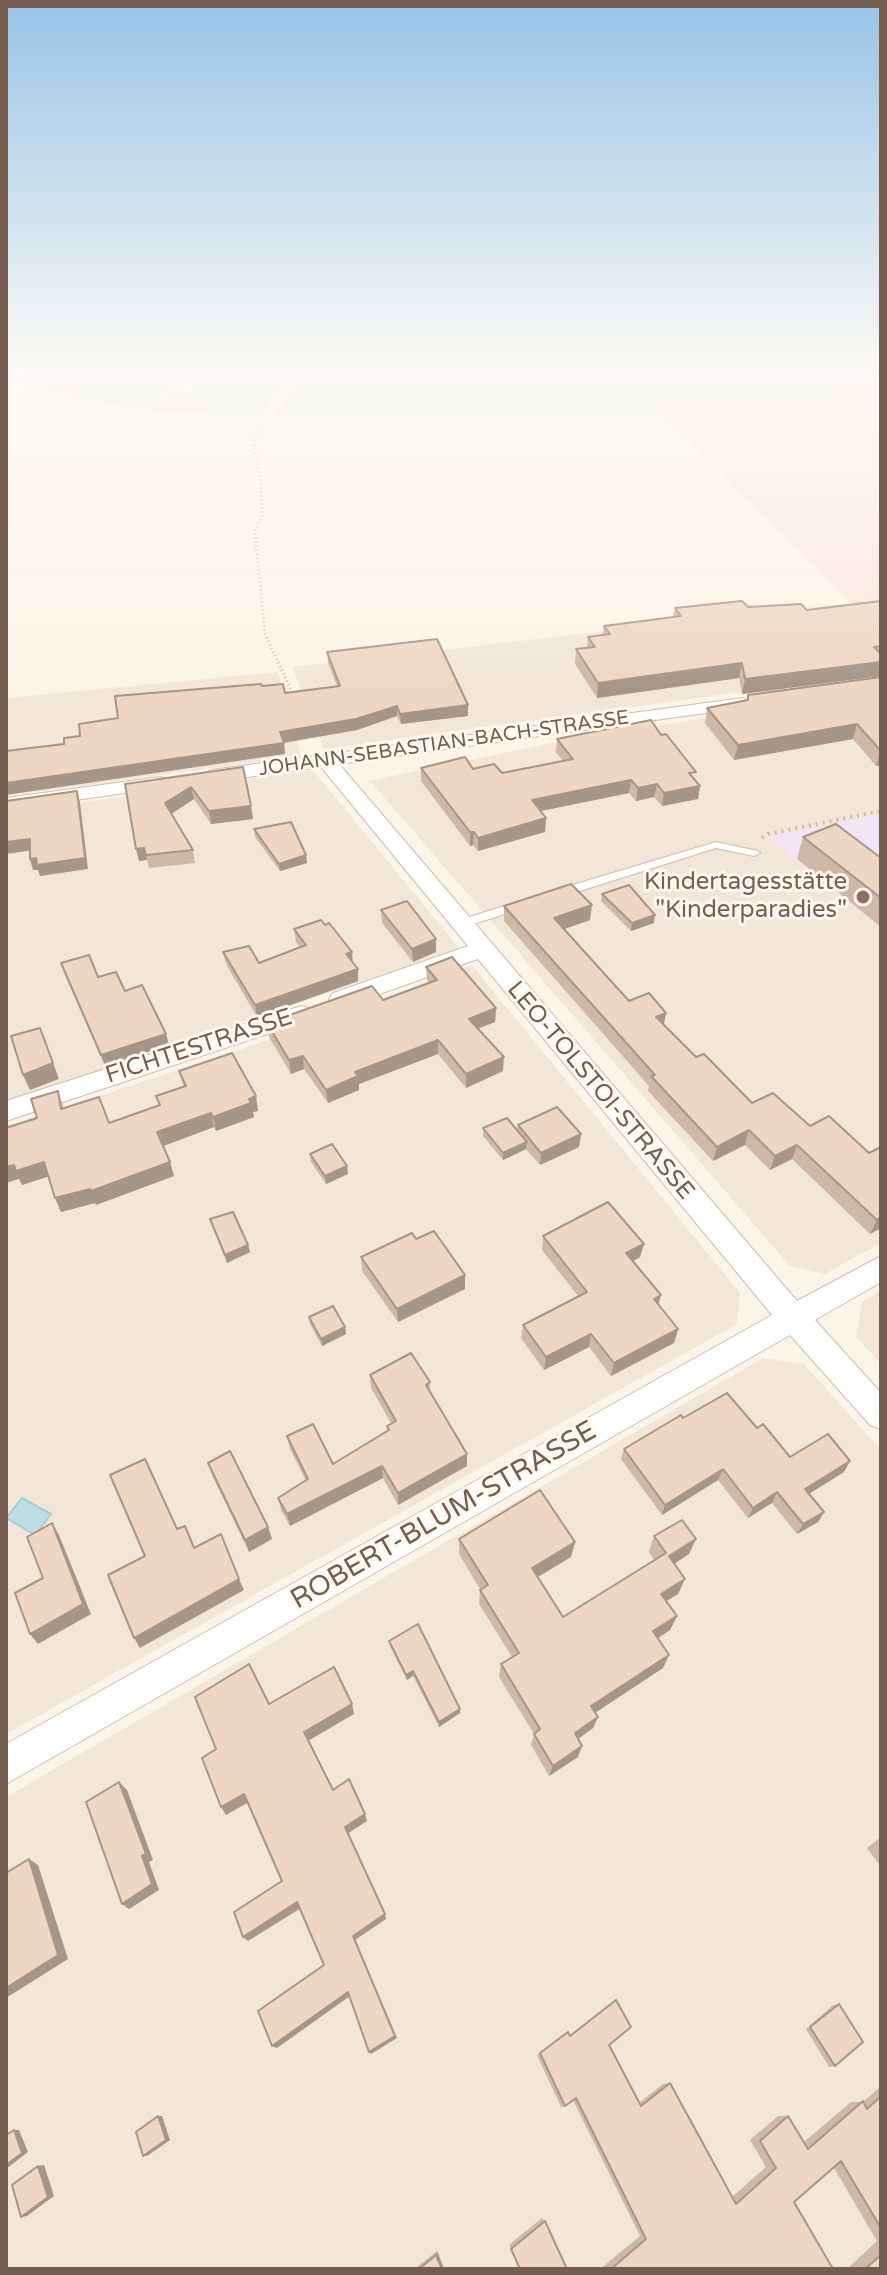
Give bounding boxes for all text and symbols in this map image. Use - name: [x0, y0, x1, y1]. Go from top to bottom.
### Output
- street label: JOHANN-SEBASTIAN-BACH-STRASSE: [257, 706, 631, 782]
- place label: Kindertagesstätte "Kinderparadies": [644, 869, 847, 925]
- marker: Kindertagesstätte "Kinderparadies": [854, 888, 872, 906]
- street label: LEO-TOLSTOI-STRASSE: [500, 976, 700, 1206]
- street label: FICHTESTRASSE: [102, 1003, 296, 1091]
- street label: ROBERT-BLUM-STRASSE: [285, 1415, 603, 1617]

